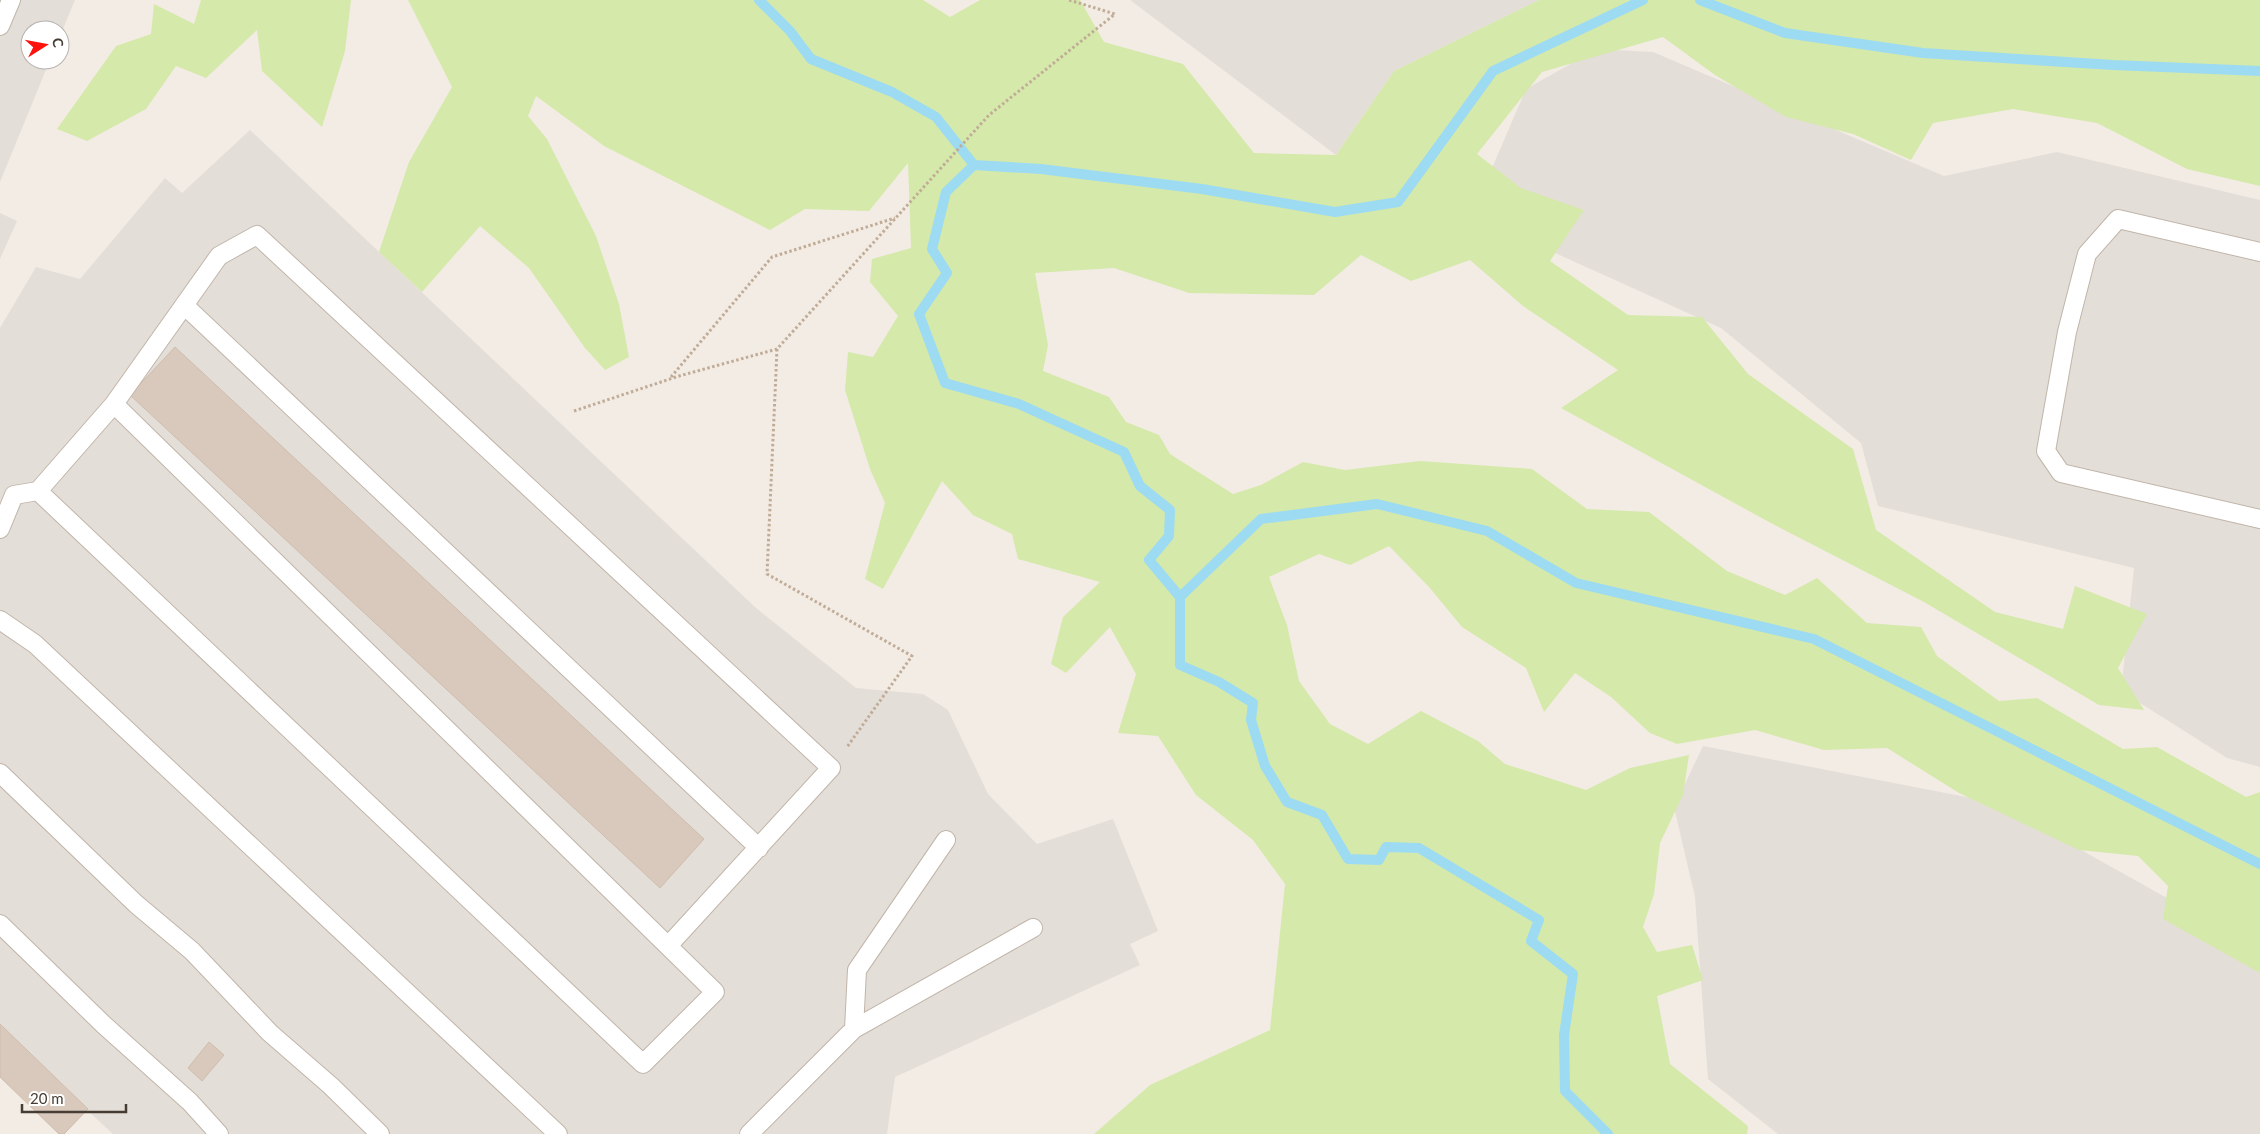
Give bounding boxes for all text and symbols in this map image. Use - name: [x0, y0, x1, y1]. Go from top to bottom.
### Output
- north arrow: [20, 20, 70, 70]
- text: С: [49, 36, 68, 49]
- scale bar: [22, 1082, 126, 1114]
- text: 20 m: [30, 1089, 64, 1107]

